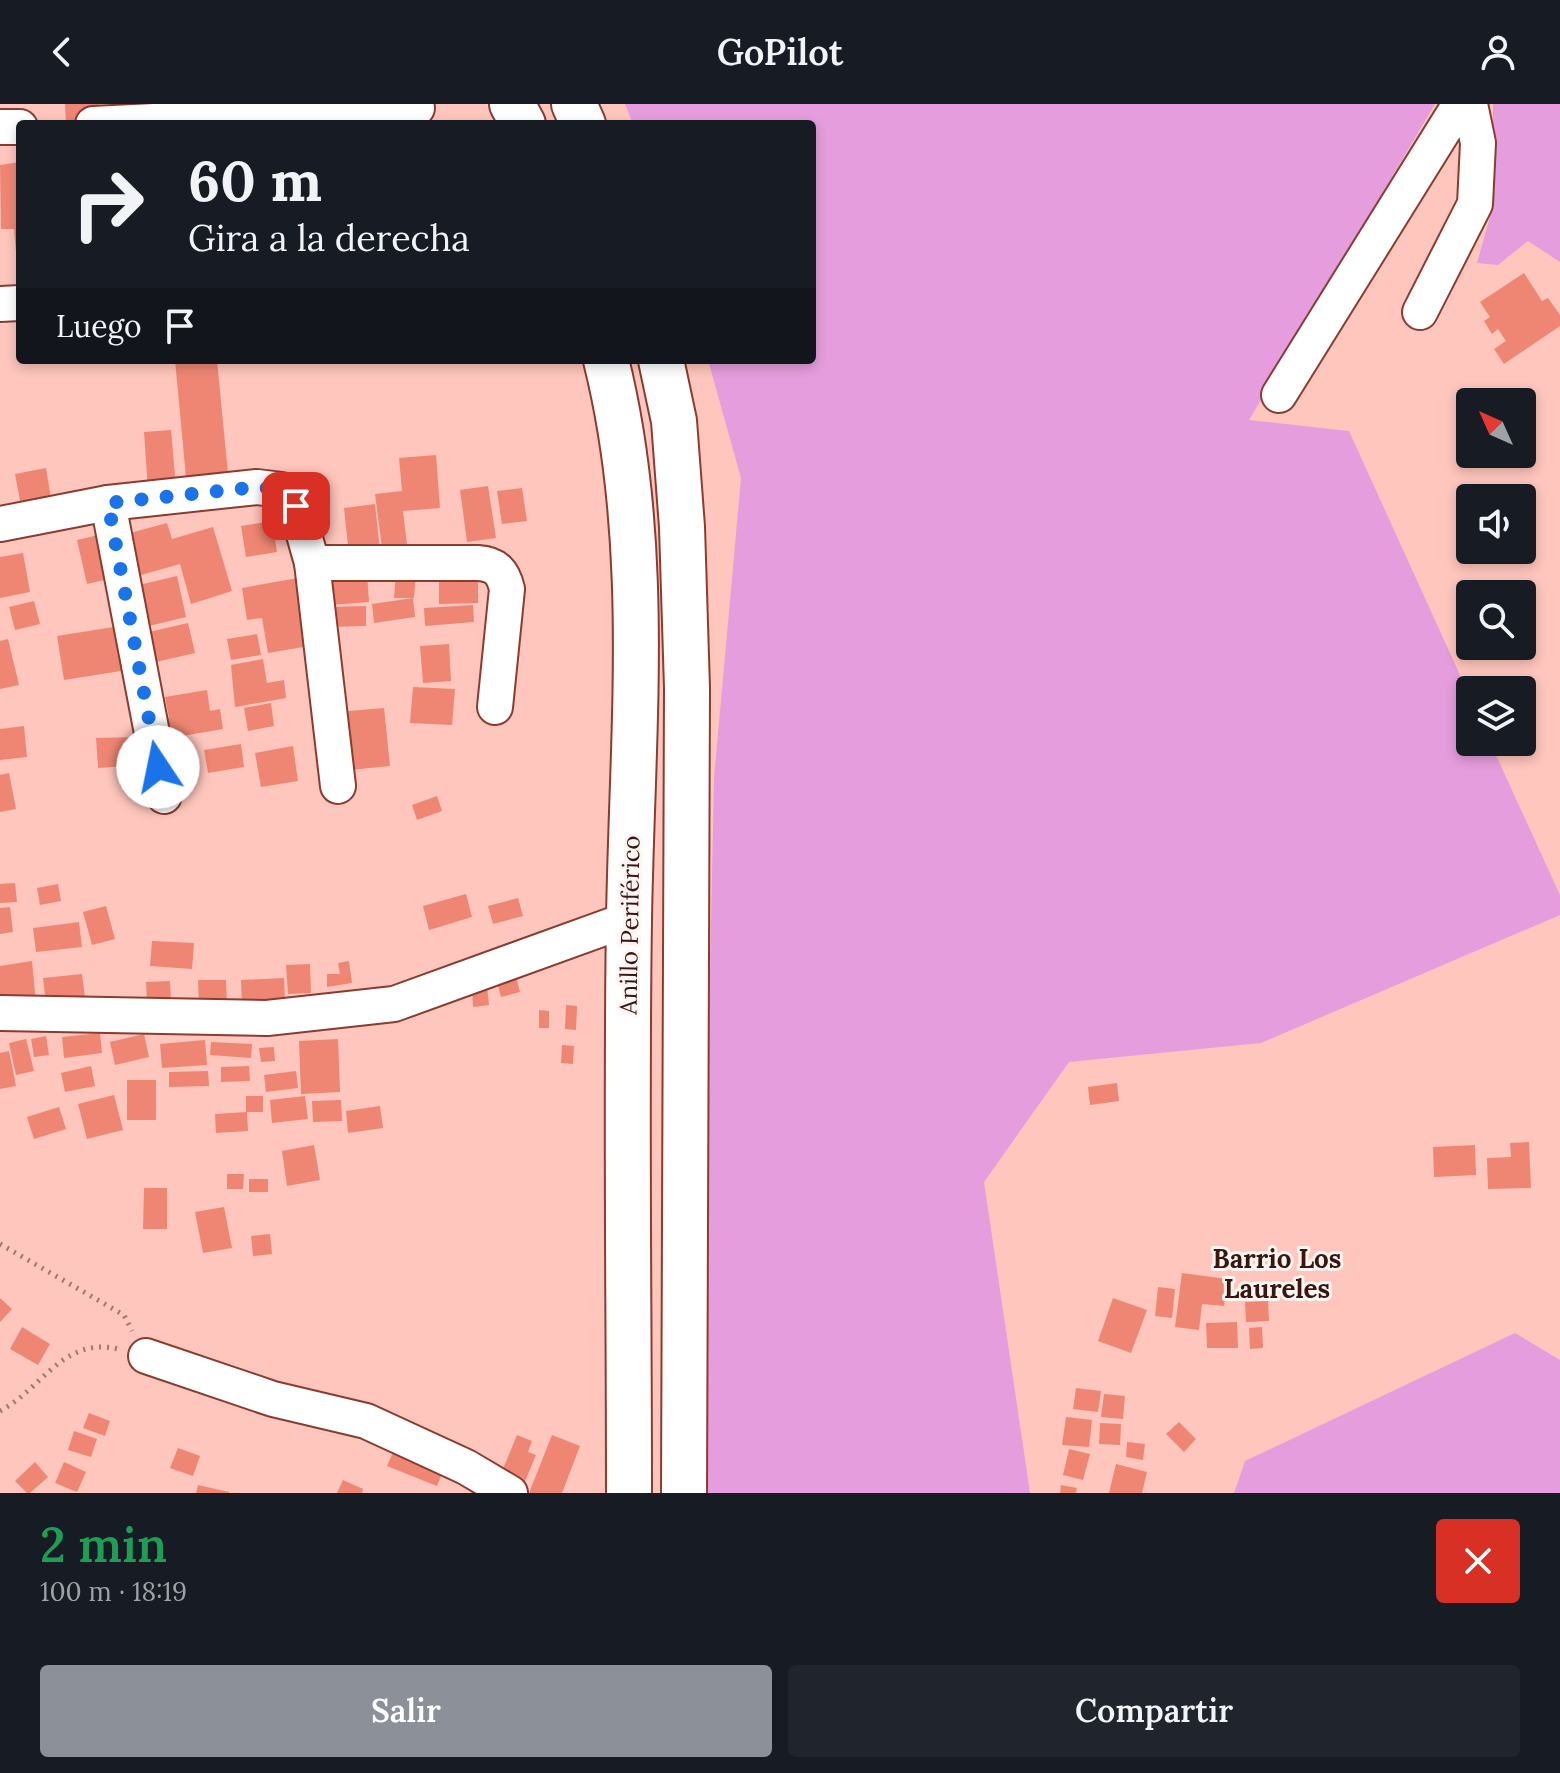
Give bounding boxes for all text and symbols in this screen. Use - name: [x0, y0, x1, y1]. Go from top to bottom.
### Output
- text: GoPilot: [717, 29, 843, 75]
- icon: back: [40, 30, 84, 74]
- icon: person: [1476, 30, 1520, 74]
- text: 60 m: [188, 145, 322, 216]
- icon: right: [56, 152, 160, 256]
- text: Gira a la derecha: [188, 215, 470, 261]
- icon: arrive: [158, 304, 202, 348]
- text: Luego: [56, 307, 142, 345]
- north arrow: [1456, 388, 1536, 468]
- map controls: [1456, 388, 1536, 756]
- pin: [262, 472, 330, 540]
- icon: arrive: [274, 484, 318, 528]
- button: sound: [1456, 484, 1536, 564]
- button: search: [1456, 580, 1536, 660]
- button: layers: [1456, 676, 1536, 756]
- position arrow: [116, 725, 200, 809]
- street label: Anillo Periférico: [612, 835, 647, 1016]
- district label: Barrio Los Laureles: [1213, 1242, 1341, 1305]
- text: 2 min: [40, 1514, 167, 1575]
- button: close: [1436, 1519, 1520, 1603]
- text: 100 m · 18:19: [40, 1575, 187, 1608]
- button: Salir: [40, 1665, 772, 1757]
- button: Compartir: [788, 1665, 1520, 1757]

